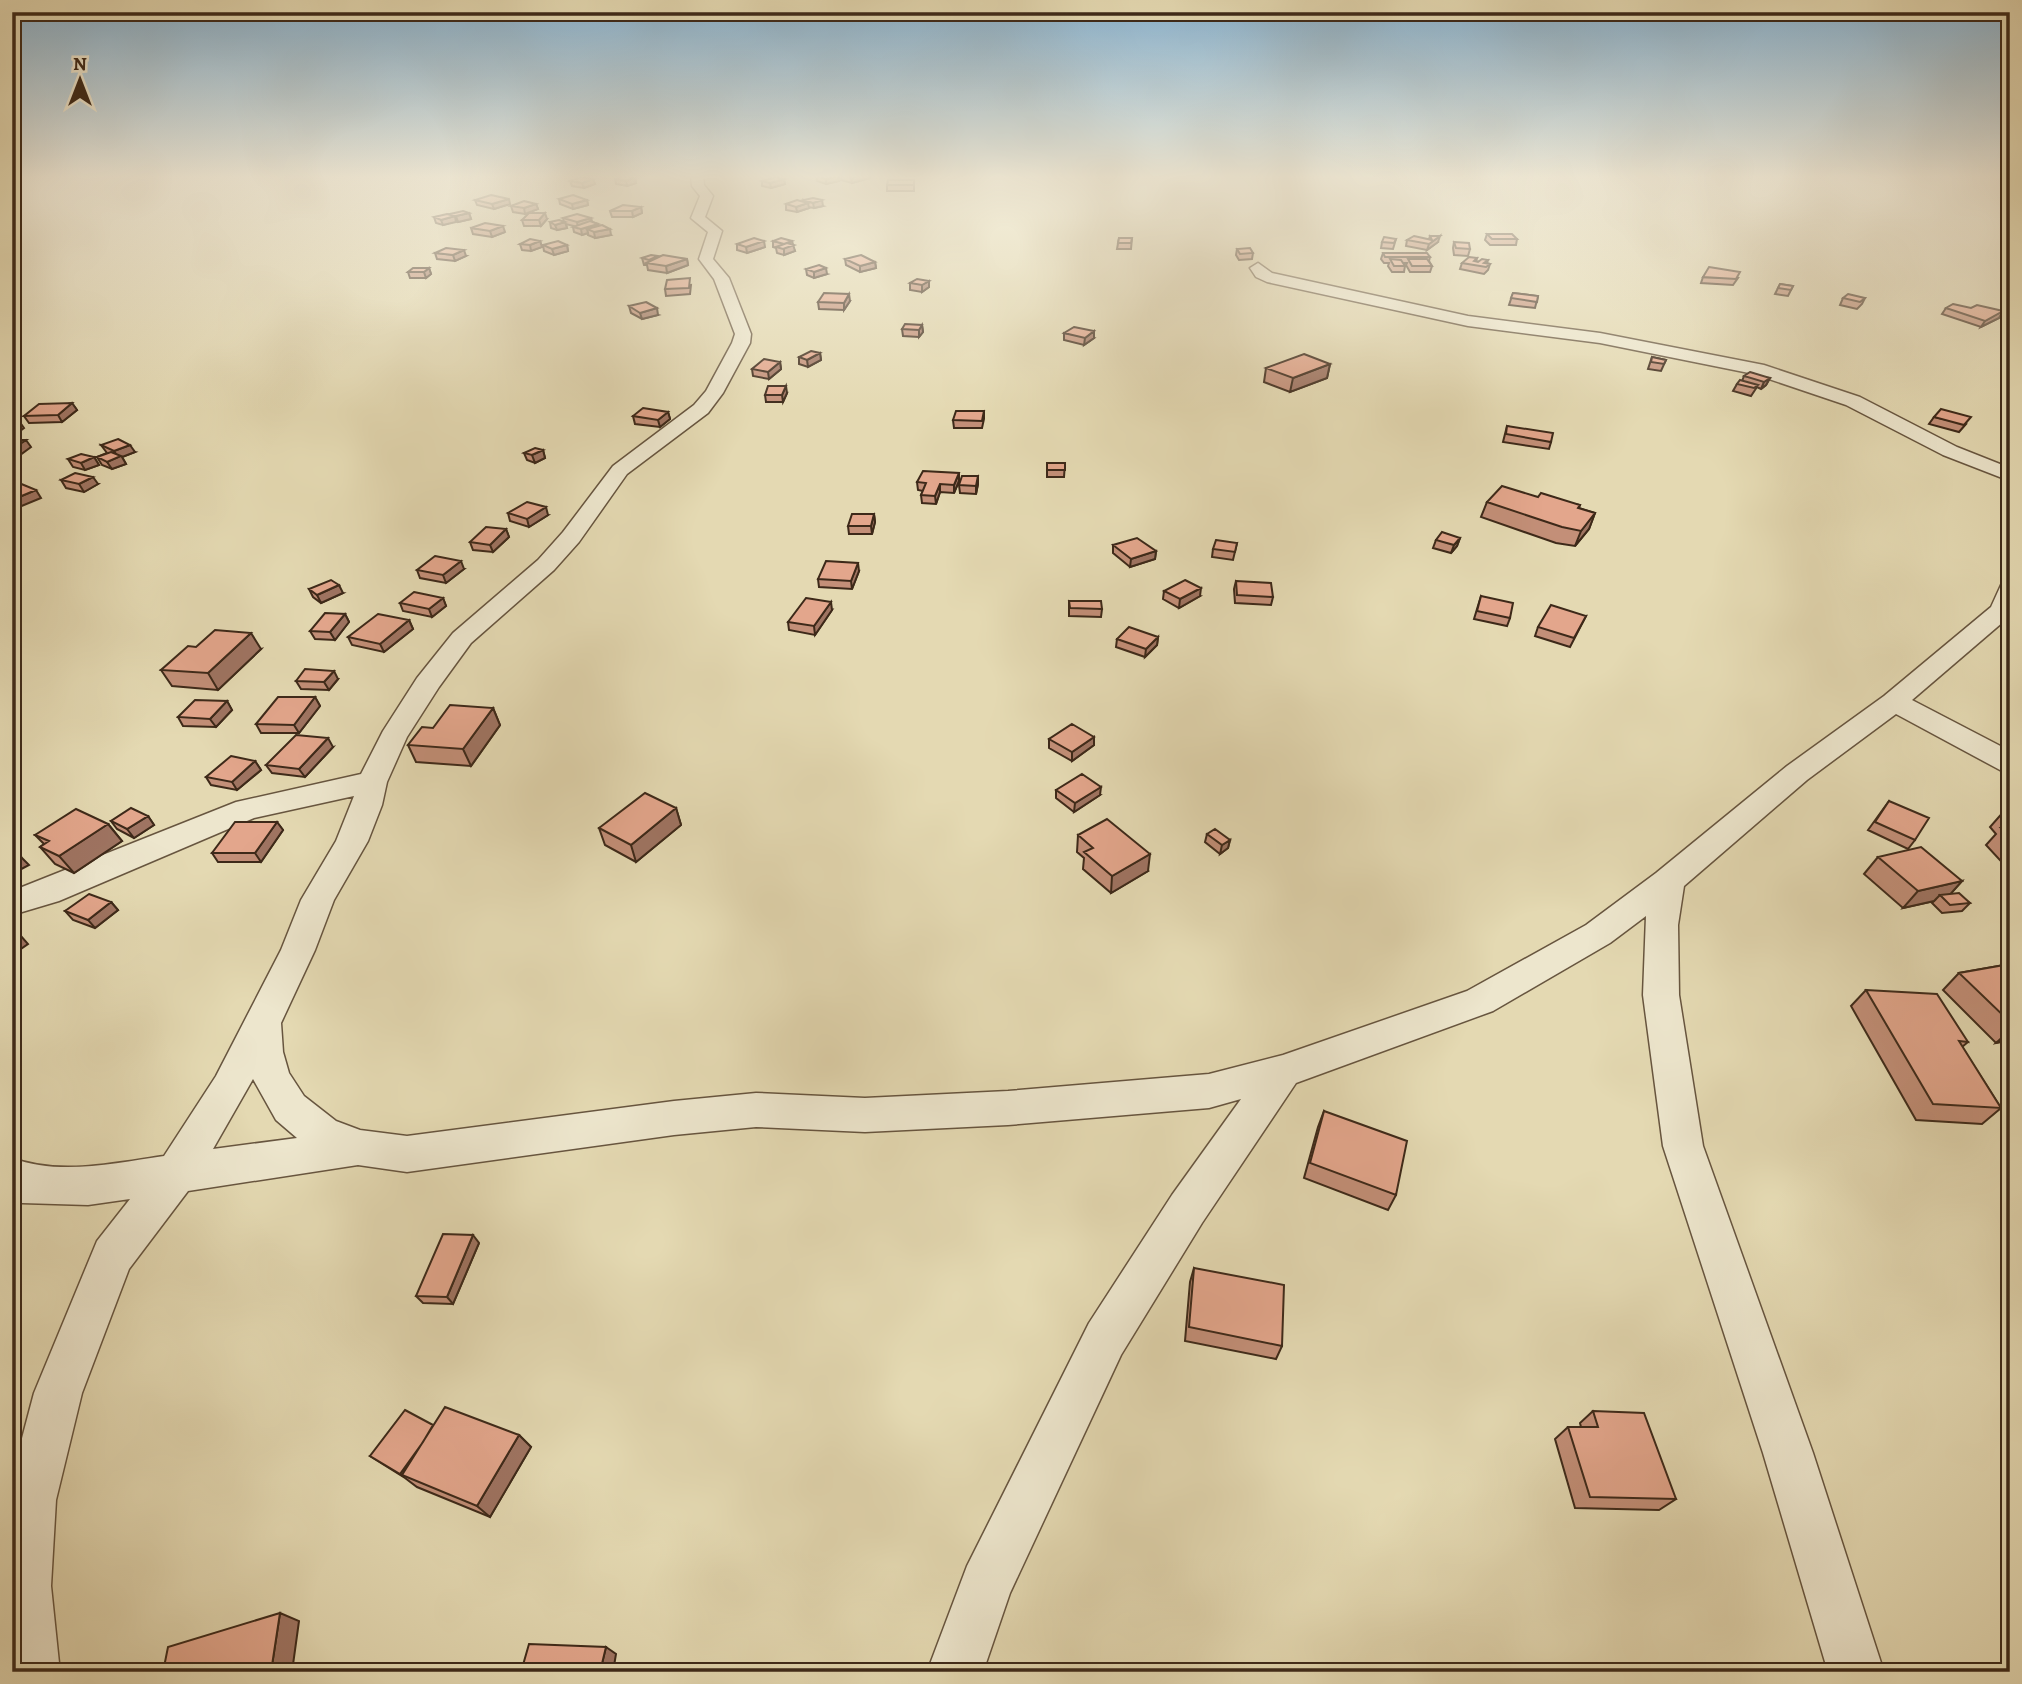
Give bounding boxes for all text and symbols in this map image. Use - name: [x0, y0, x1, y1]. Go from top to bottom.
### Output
- north arrow: [46, 46, 116, 116]
- text: N: [73, 51, 87, 77]

